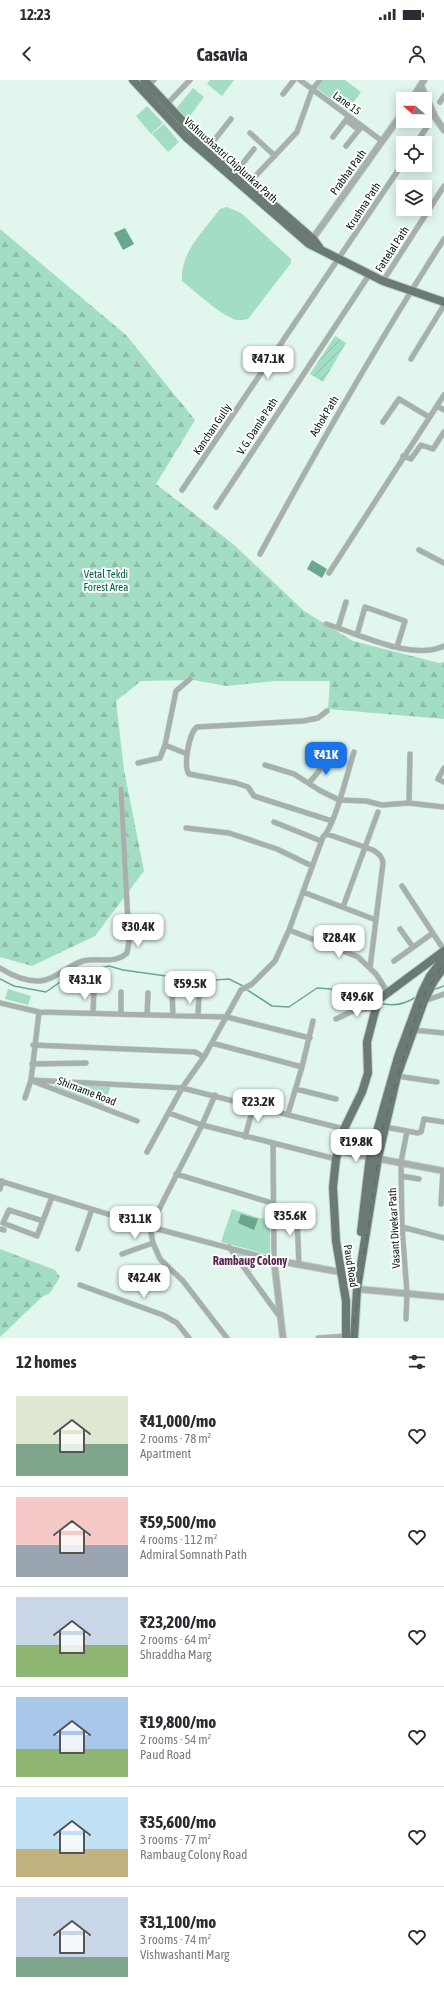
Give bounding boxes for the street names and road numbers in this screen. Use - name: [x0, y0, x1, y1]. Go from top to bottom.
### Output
- street label: Lane 15: [331, 89, 363, 117]
- street label: Vishnushastri Chiplunkar Path: [182, 115, 280, 205]
- street label: Prabhat Path: [328, 147, 368, 197]
- street label: Krushna Path: [343, 180, 383, 232]
- street label: Fattelal Path: [373, 224, 411, 274]
- street label: Ashok Path: [307, 394, 341, 438]
- street label: V. G. Damle Path: [234, 395, 280, 457]
- street label: Kanchan Gully: [191, 401, 234, 457]
- street label: Shirname Road: [56, 1074, 118, 1108]
- street label: Vasant Divekar Path: [386, 1187, 402, 1269]
- street label: Paud Road: [342, 1244, 360, 1288]

